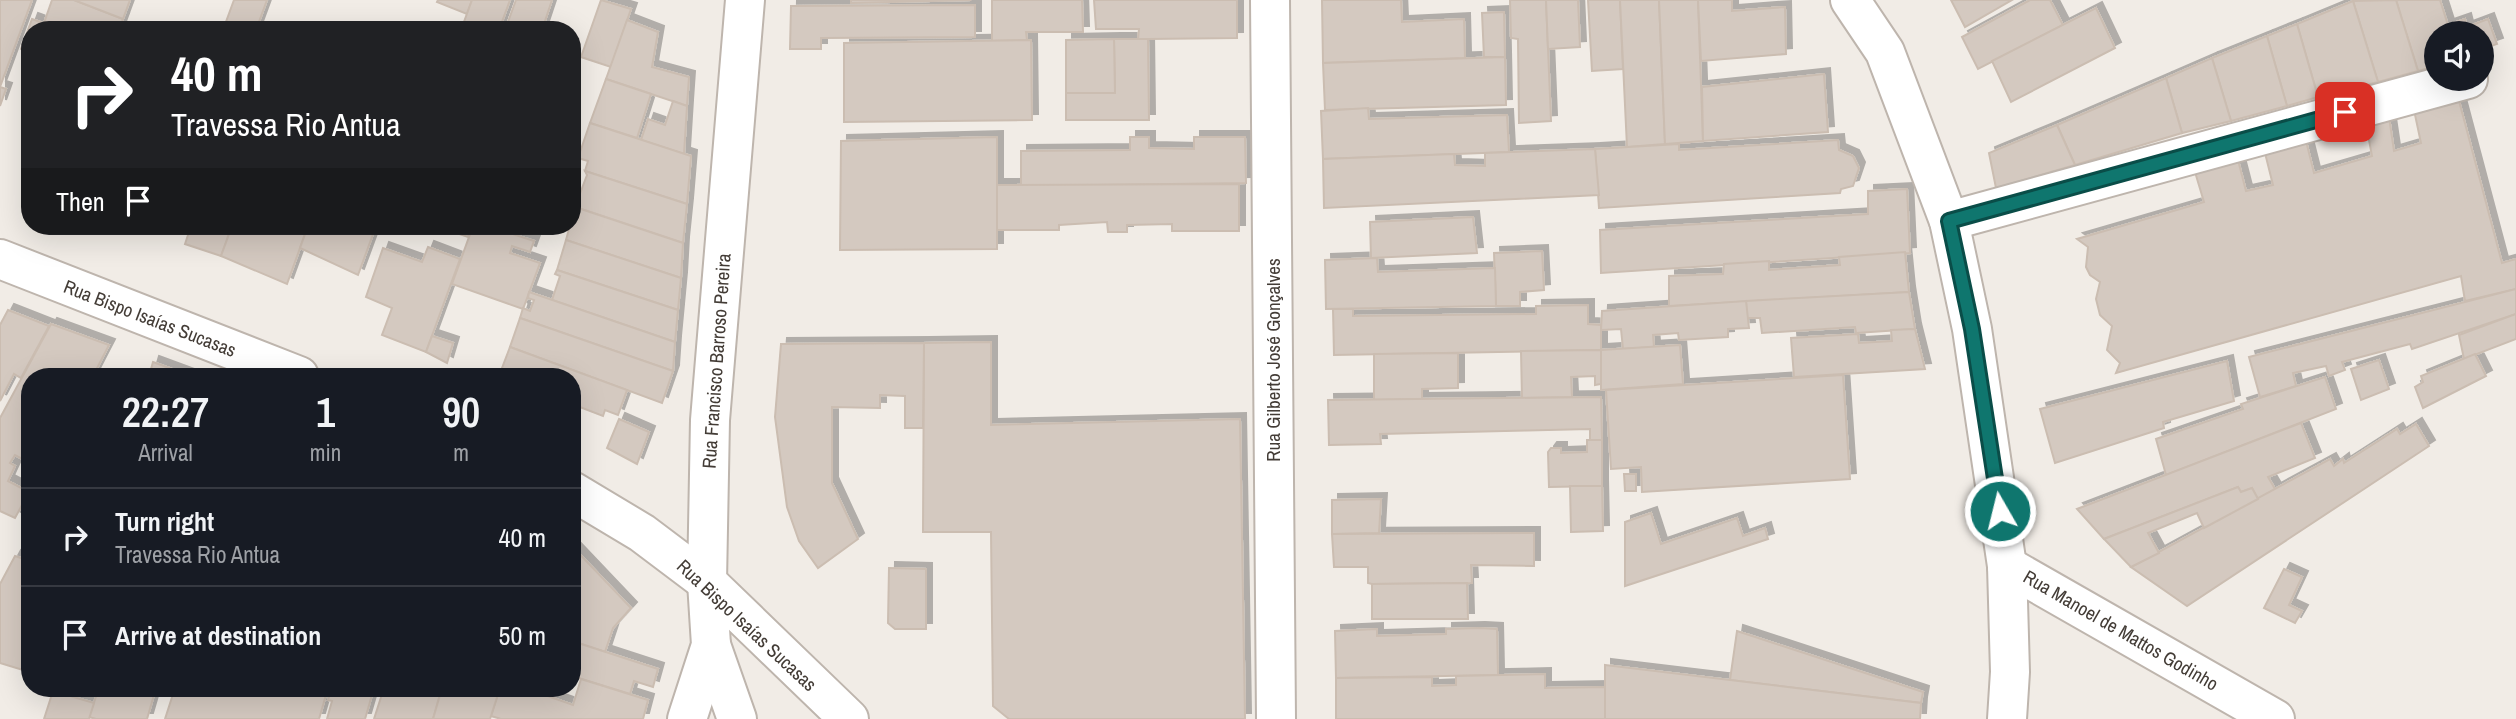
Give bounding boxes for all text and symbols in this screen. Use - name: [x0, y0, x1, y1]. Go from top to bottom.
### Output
- map controls: [2424, 21, 2494, 91]
- button: sound: [2424, 21, 2494, 91]
- text: 40 m: [171, 40, 263, 106]
- icon: right: [56, 49, 147, 140]
- pin: [2315, 82, 2375, 142]
- icon: arrive: [2326, 93, 2364, 131]
- text: Travessa Rio Antua: [171, 103, 401, 146]
- icon: arrive: [119, 182, 157, 220]
- text: Then: [56, 184, 105, 219]
- street label: Rua Francisco Barroso Pereira: [696, 252, 737, 469]
- street label: Rua Gilberto José Gonçalves: [1260, 258, 1286, 462]
- street label: Rua Bispo Isaías Sucasas: [60, 273, 240, 363]
- text: 22:27: [122, 384, 209, 440]
- text: 1: [316, 384, 335, 440]
- text: 90: [442, 384, 480, 440]
- text: Arrival: [138, 437, 193, 468]
- text: min: [310, 437, 341, 468]
- text: m: [453, 437, 469, 468]
- position arrow: [1963, 474, 2037, 548]
- text: Turn right: [115, 504, 214, 539]
- icon: right: [56, 518, 94, 556]
- text: 40 m: [499, 520, 546, 555]
- text: Travessa Rio Antua: [115, 539, 280, 570]
- street label: Rua Bispo Isaías Sucasas: [671, 553, 823, 697]
- street label: Rua Manoel de Mattos Godinho: [2019, 564, 2223, 696]
- icon: arrive: [56, 616, 94, 654]
- text: Arrive at destination: [115, 618, 321, 653]
- text: 50 m: [499, 618, 546, 653]

